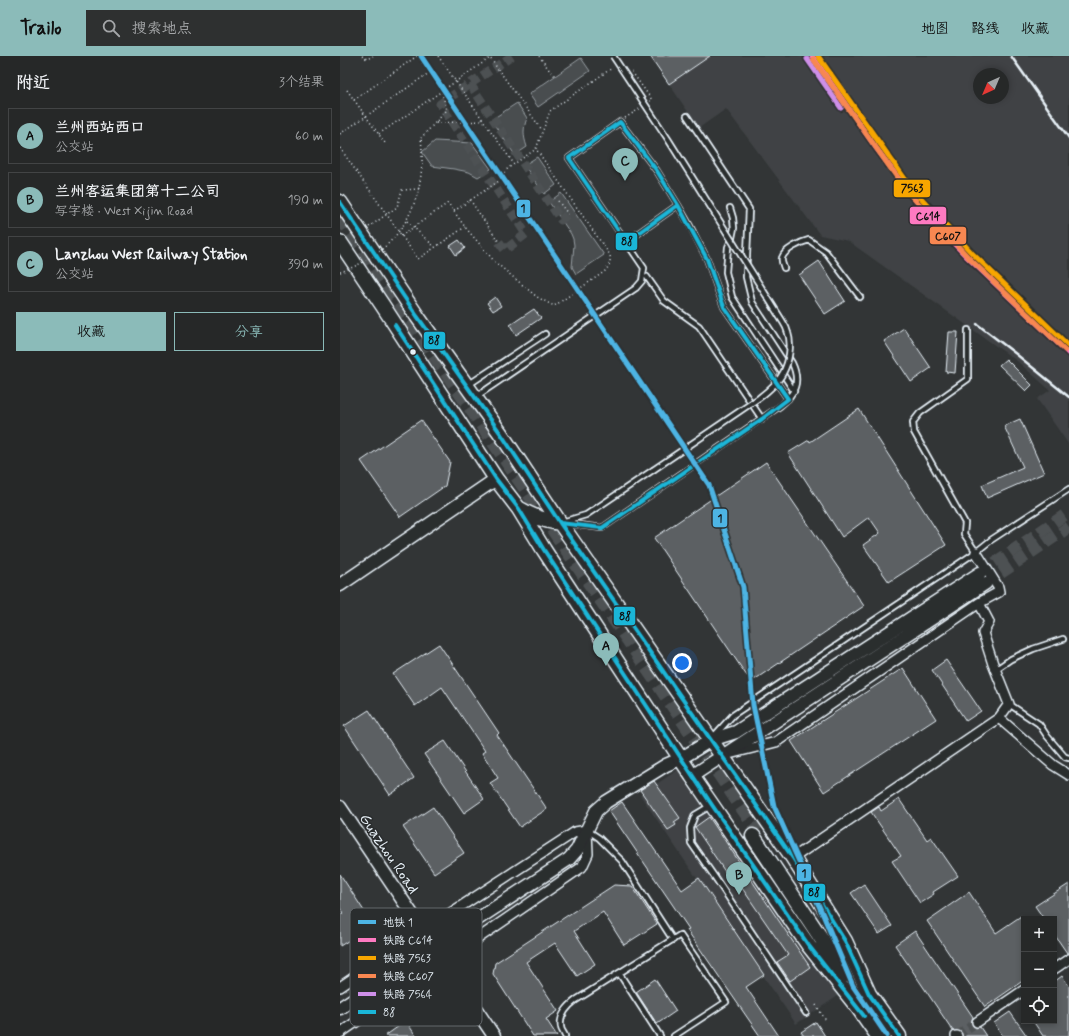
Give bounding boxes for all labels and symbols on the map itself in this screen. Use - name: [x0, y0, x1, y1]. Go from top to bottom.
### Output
- north arrow: [973, 68, 1009, 104]
- pin: C: [612, 148, 638, 181]
- line badge: 7563: [893, 179, 931, 198]
- text: 7563: [901, 182, 923, 196]
- line badge: 1: [516, 199, 531, 218]
- text: 1: [521, 202, 526, 216]
- line badge: C614: [909, 206, 947, 225]
- text: C614: [916, 210, 941, 224]
- line badge: C607: [929, 226, 967, 245]
- text: C607: [935, 230, 962, 244]
- line badge: 88: [615, 232, 638, 251]
- text: 88: [621, 235, 633, 249]
- line badge: 88: [423, 331, 446, 350]
- text: 88: [428, 334, 440, 348]
- unlabelled marker: [408, 347, 418, 357]
- line badge: 1: [712, 508, 728, 528]
- text: 1: [718, 512, 723, 526]
- line badge: 88: [613, 606, 636, 626]
- text: 88: [619, 610, 631, 624]
- pin: A: [593, 633, 619, 666]
- your location: [672, 653, 692, 673]
- street label: Guazhou Road: [354, 809, 424, 898]
- pin: B: [726, 862, 752, 895]
- line badge: 1: [796, 863, 812, 882]
- text: 1: [802, 867, 807, 881]
- line badge: 88: [803, 883, 826, 902]
- text: 88: [808, 886, 820, 900]
- legend: [350, 908, 482, 1026]
- text: 地铁 1: [383, 916, 413, 930]
- text: 铁路 C614: [383, 934, 433, 948]
- text: 铁路 7563: [383, 952, 431, 966]
- text: 铁路 C607: [383, 970, 434, 984]
- text: 铁路 7564: [383, 988, 433, 1002]
- text: 88: [383, 1006, 395, 1020]

